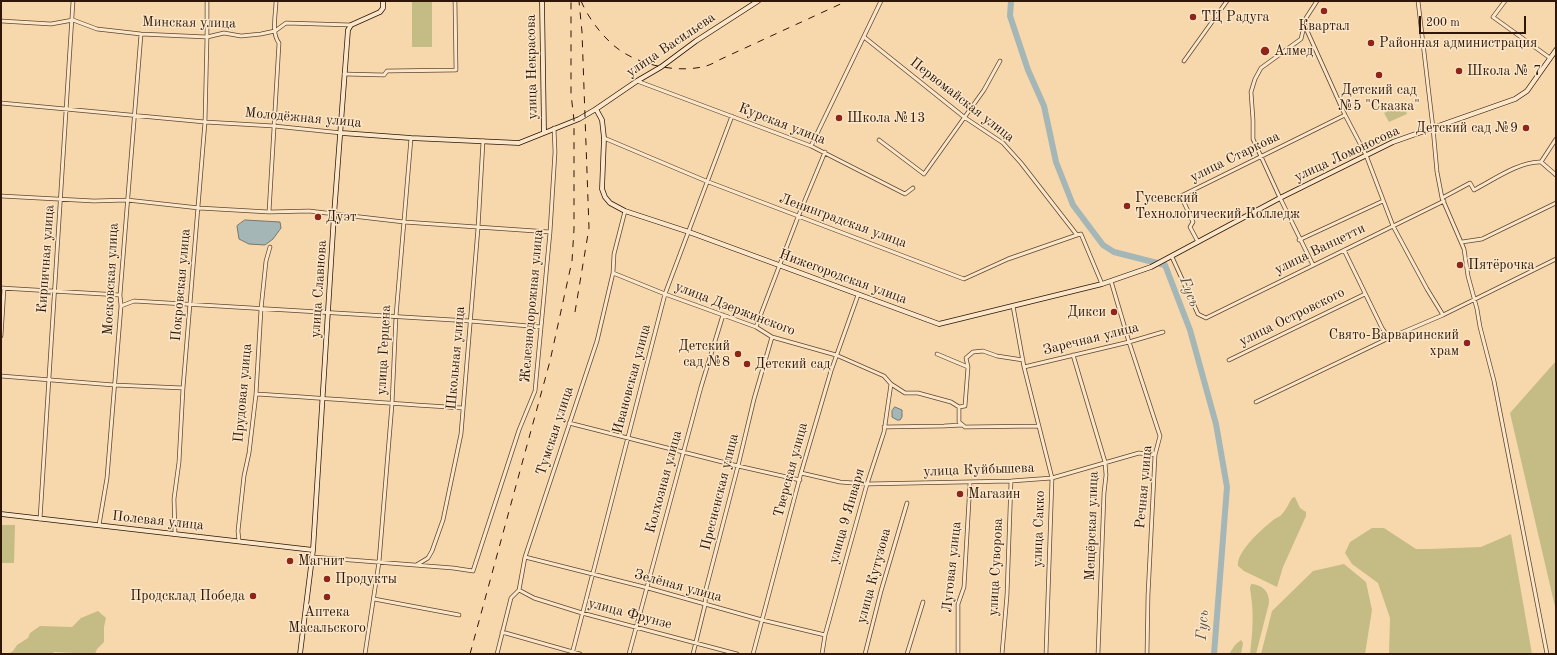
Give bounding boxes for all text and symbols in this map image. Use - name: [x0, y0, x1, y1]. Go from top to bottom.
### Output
- marker: Квартал: [1319, 6, 1329, 16]
- scale bar: [1421, 8, 1528, 34]
- street label: улица Васильева: [623, 9, 719, 81]
- place label: ТЦ Радуга: [1201, 9, 1269, 25]
- marker: ТЦ Радуга: [1188, 12, 1198, 22]
- street label: Минская улица: [142, 14, 236, 32]
- street label: улица Некрасова: [523, 14, 541, 120]
- text: 200 m: [1426, 17, 1460, 29]
- place label: Квартал: [1298, 18, 1350, 34]
- place label: Районная администрация: [1379, 35, 1537, 51]
- marker: Районная администрация: [1366, 38, 1376, 48]
- place label: Алмед: [1274, 43, 1313, 59]
- marker: Алмед: [1259, 45, 1271, 57]
- street label: Первомайская улица: [906, 54, 1018, 146]
- place label: Школа № 7: [1467, 63, 1541, 79]
- marker: Школа № 7: [1454, 66, 1464, 76]
- marker: Детский сад №5 "Сказка": [1374, 70, 1384, 80]
- place label: Детский сад №5 "Сказка": [1338, 82, 1420, 114]
- street label: Курская улица: [736, 100, 828, 148]
- street label: Молодёжная улица: [244, 105, 362, 131]
- place label: Школа №13: [847, 110, 925, 126]
- marker: Школа №13: [834, 113, 844, 123]
- place label: Детский сад №9: [1416, 120, 1518, 136]
- street label: улица Ломоносова: [1292, 122, 1402, 186]
- marker: Детский сад №9: [1521, 123, 1531, 133]
- street label: улица Старкова: [1188, 128, 1282, 186]
- street label: Ленинградская улица: [777, 190, 909, 252]
- place label: Гусевский Технологический Колледж: [1135, 190, 1300, 222]
- marker: Гусевский Технологический Колледж: [1122, 201, 1132, 211]
- street label: Кирпичная улица: [34, 204, 58, 314]
- place label: Дуэт: [326, 209, 357, 225]
- marker: Дуэт: [313, 212, 323, 222]
- street label: улица Ванцетти: [1272, 220, 1368, 278]
- street label: Московская улица: [100, 222, 122, 336]
- street label: Покровская улица: [168, 228, 194, 342]
- street label: Железнодорожная улица: [517, 229, 547, 383]
- street label: улица Славнова: [307, 240, 331, 338]
- street label: Нижегородская улица: [777, 246, 909, 308]
- place label: Пятёрочка: [1468, 257, 1534, 273]
- marker: Пятёрочка: [1455, 260, 1465, 270]
- water label: Гусь: [1175, 274, 1203, 310]
- street label: улица Дзержинского: [672, 278, 798, 340]
- street label: улица Островского: [1236, 284, 1348, 350]
- place label: Дикси: [1067, 304, 1106, 320]
- street label: улица Герцена: [373, 305, 395, 395]
- street label: Школьная улица: [443, 306, 469, 410]
- marker: Дикси: [1109, 307, 1119, 317]
- street label: Заречная улица: [1041, 319, 1141, 359]
- street label: Ивановская улица: [609, 322, 655, 436]
- place label: Свято-Варваринский храм: [1329, 327, 1459, 360]
- place label: Детский сад №8: [678, 338, 730, 370]
- marker: Свято-Варваринский храм: [1462, 338, 1472, 348]
- street label: Прудовая улица: [230, 343, 256, 443]
- marker: Детский сад №8: [733, 349, 743, 359]
- place label: Детский сад: [755, 356, 830, 372]
- marker: Детский сад: [742, 359, 752, 369]
- street label: Тумская улица: [533, 384, 577, 478]
- street label: Тверская улица: [770, 421, 812, 519]
- street label: Колхозная улица: [642, 429, 686, 535]
- street label: Пресненская улица: [697, 432, 743, 552]
- street label: Речная улица: [1132, 445, 1156, 529]
- street label: улица Куйбышева: [923, 460, 1035, 480]
- street label: улица 9 Января: [825, 467, 869, 565]
- street label: Мещёрская улица: [1082, 471, 1102, 581]
- place label: Магазин: [968, 486, 1020, 502]
- marker: Магазин: [955, 489, 965, 499]
- street label: улица Сакко: [1029, 490, 1049, 568]
- street label: Полевая улица: [111, 508, 205, 534]
- street label: улица Суворова: [985, 518, 1007, 616]
- street label: Луговая улица: [939, 521, 965, 613]
- street label: улица Кутузова: [853, 526, 895, 626]
- place label: Магнит: [298, 553, 345, 569]
- marker: Магнит: [285, 556, 295, 566]
- street label: Зелёная улица: [632, 566, 724, 606]
- place label: Продукты: [335, 571, 397, 587]
- marker: Продукты: [322, 574, 332, 584]
- place label: Продсклад Победа: [130, 588, 245, 604]
- marker: Продсклад Победа: [248, 591, 258, 601]
- marker: Аптека Масальского: [322, 592, 332, 602]
- street label: улица Фрунзе: [586, 595, 674, 633]
- place label: Аптека Масальского: [288, 604, 366, 636]
- water label: Гусь: [1193, 609, 1213, 641]

